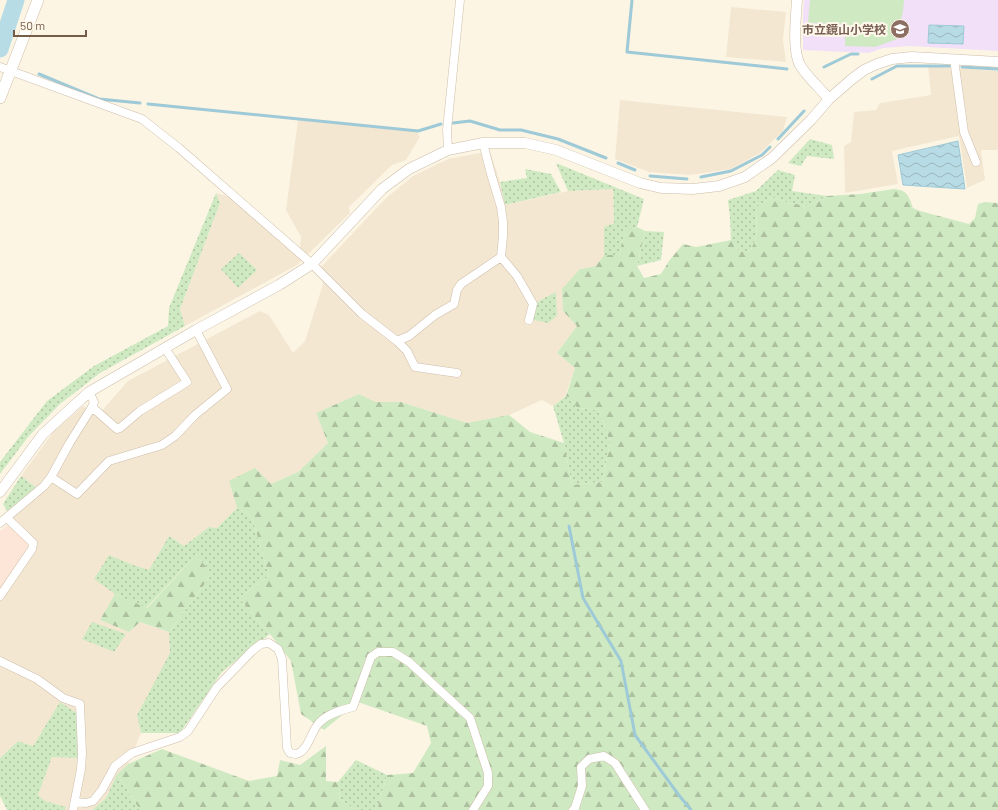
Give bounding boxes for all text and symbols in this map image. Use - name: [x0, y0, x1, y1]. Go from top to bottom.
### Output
- scale bar: [14, 12, 86, 38]
- text: 50 m: [20, 18, 45, 32]
- school or university icon: 市立鏡山小学校: [889, 18, 911, 40]
- place label: 市立鏡山小学校: [802, 22, 886, 36]

